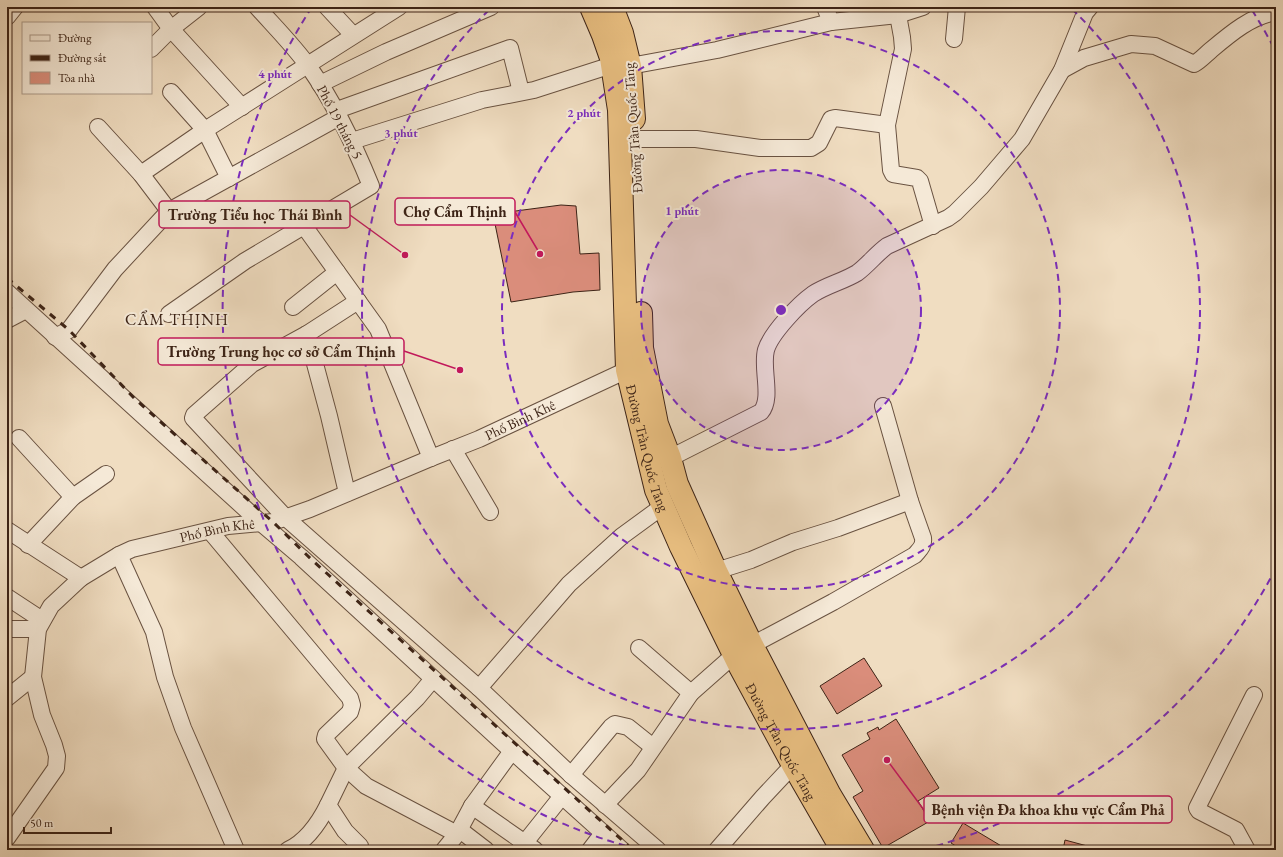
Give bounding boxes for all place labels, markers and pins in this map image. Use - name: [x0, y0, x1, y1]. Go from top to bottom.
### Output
- callout: Chợ Cẩm Thịnh: [395, 198, 515, 225]
- callout: Trường Tiểu học Thái Bình: [159, 201, 350, 228]
- centre of rings: [774, 303, 788, 317]
- callout: Trường Trung học cơ sở Cẩm Thịnh: [158, 338, 404, 365]
- callout: Bệnh viện Đa khoa khu vực Cẩm Phả: [924, 796, 1172, 823]

